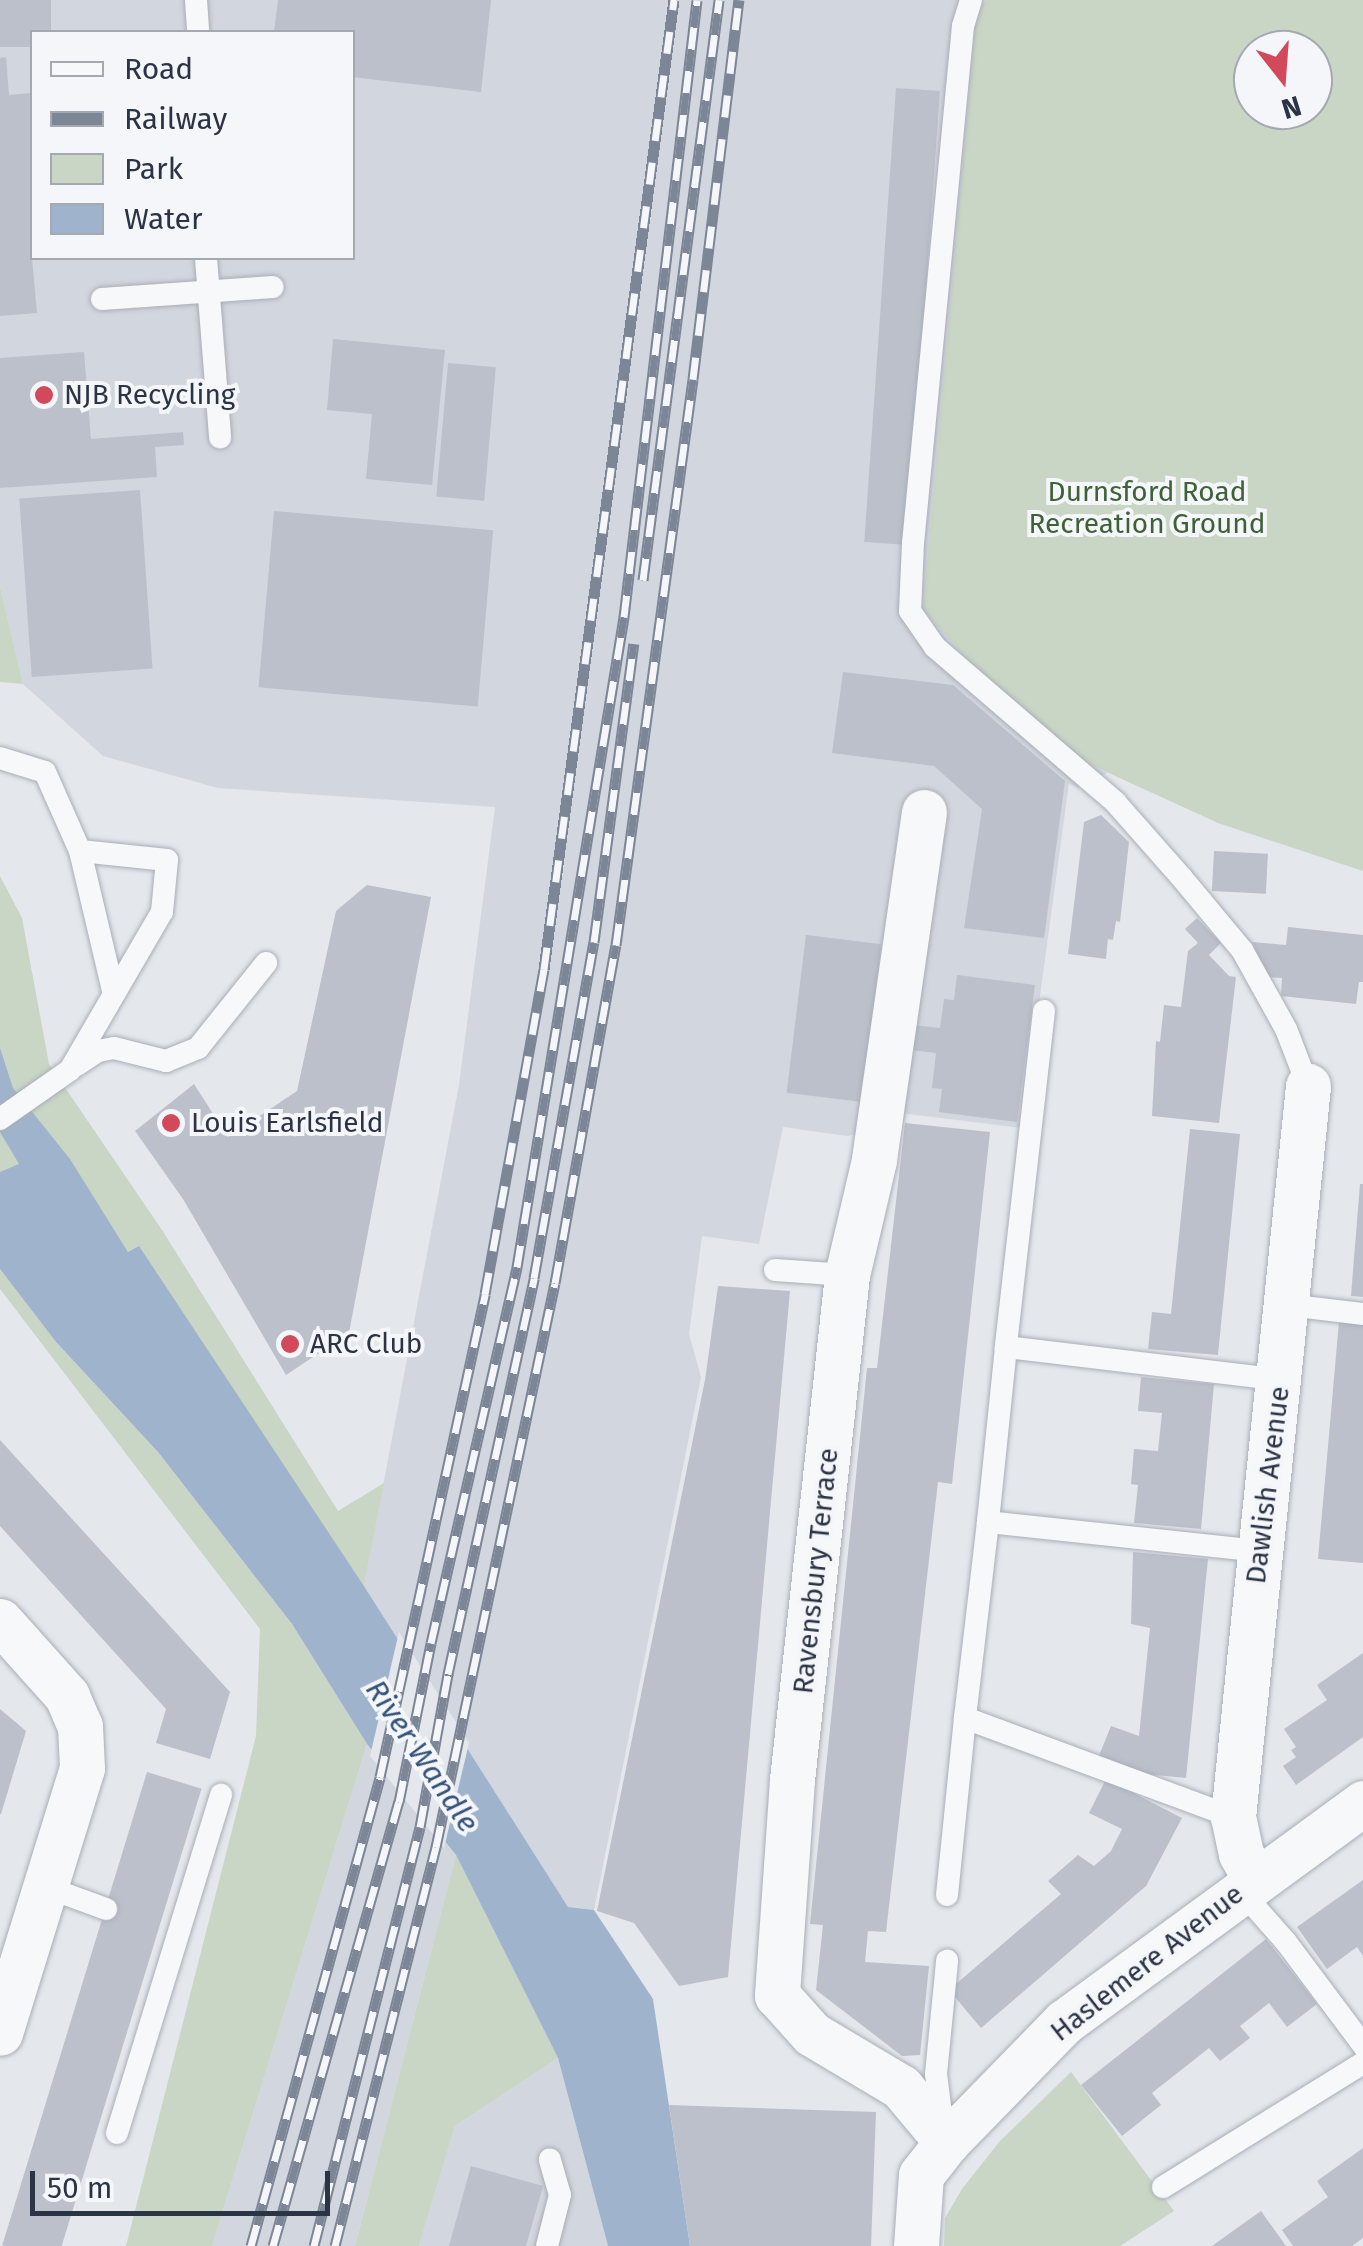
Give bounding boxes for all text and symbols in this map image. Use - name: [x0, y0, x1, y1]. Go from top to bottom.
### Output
- legend: [30, 30, 355, 260]
- north arrow: [1233, 30, 1333, 130]
- text: Road: [124, 51, 193, 87]
- text: N: [1278, 89, 1305, 126]
- text: Railway: [124, 101, 227, 137]
- text: Park: [124, 151, 183, 187]
- text: Water: [124, 201, 203, 237]
- place label: NJB Recycling: [64, 378, 235, 412]
- marker: NJB Recycling: [33, 384, 55, 406]
- park label: Durnsford Road Recreation Ground: [1029, 475, 1265, 541]
- place label: Louis Earlsfield: [191, 1106, 383, 1140]
- marker: Louis Earlsfield: [160, 1112, 182, 1134]
- place label: ARC Club: [310, 1327, 422, 1361]
- marker: ARC Club: [279, 1333, 301, 1355]
- street label: Dawlish Avenue: [1239, 1384, 1297, 1586]
- street label: Ravensbury Terrace: [786, 1446, 846, 1696]
- water label: River Wandle: [358, 1673, 486, 1839]
- street label: Haslemere Avenue: [1044, 1877, 1250, 2049]
- scale bar: [35, 2151, 335, 2213]
- text: 50 m: [47, 2170, 112, 2206]

